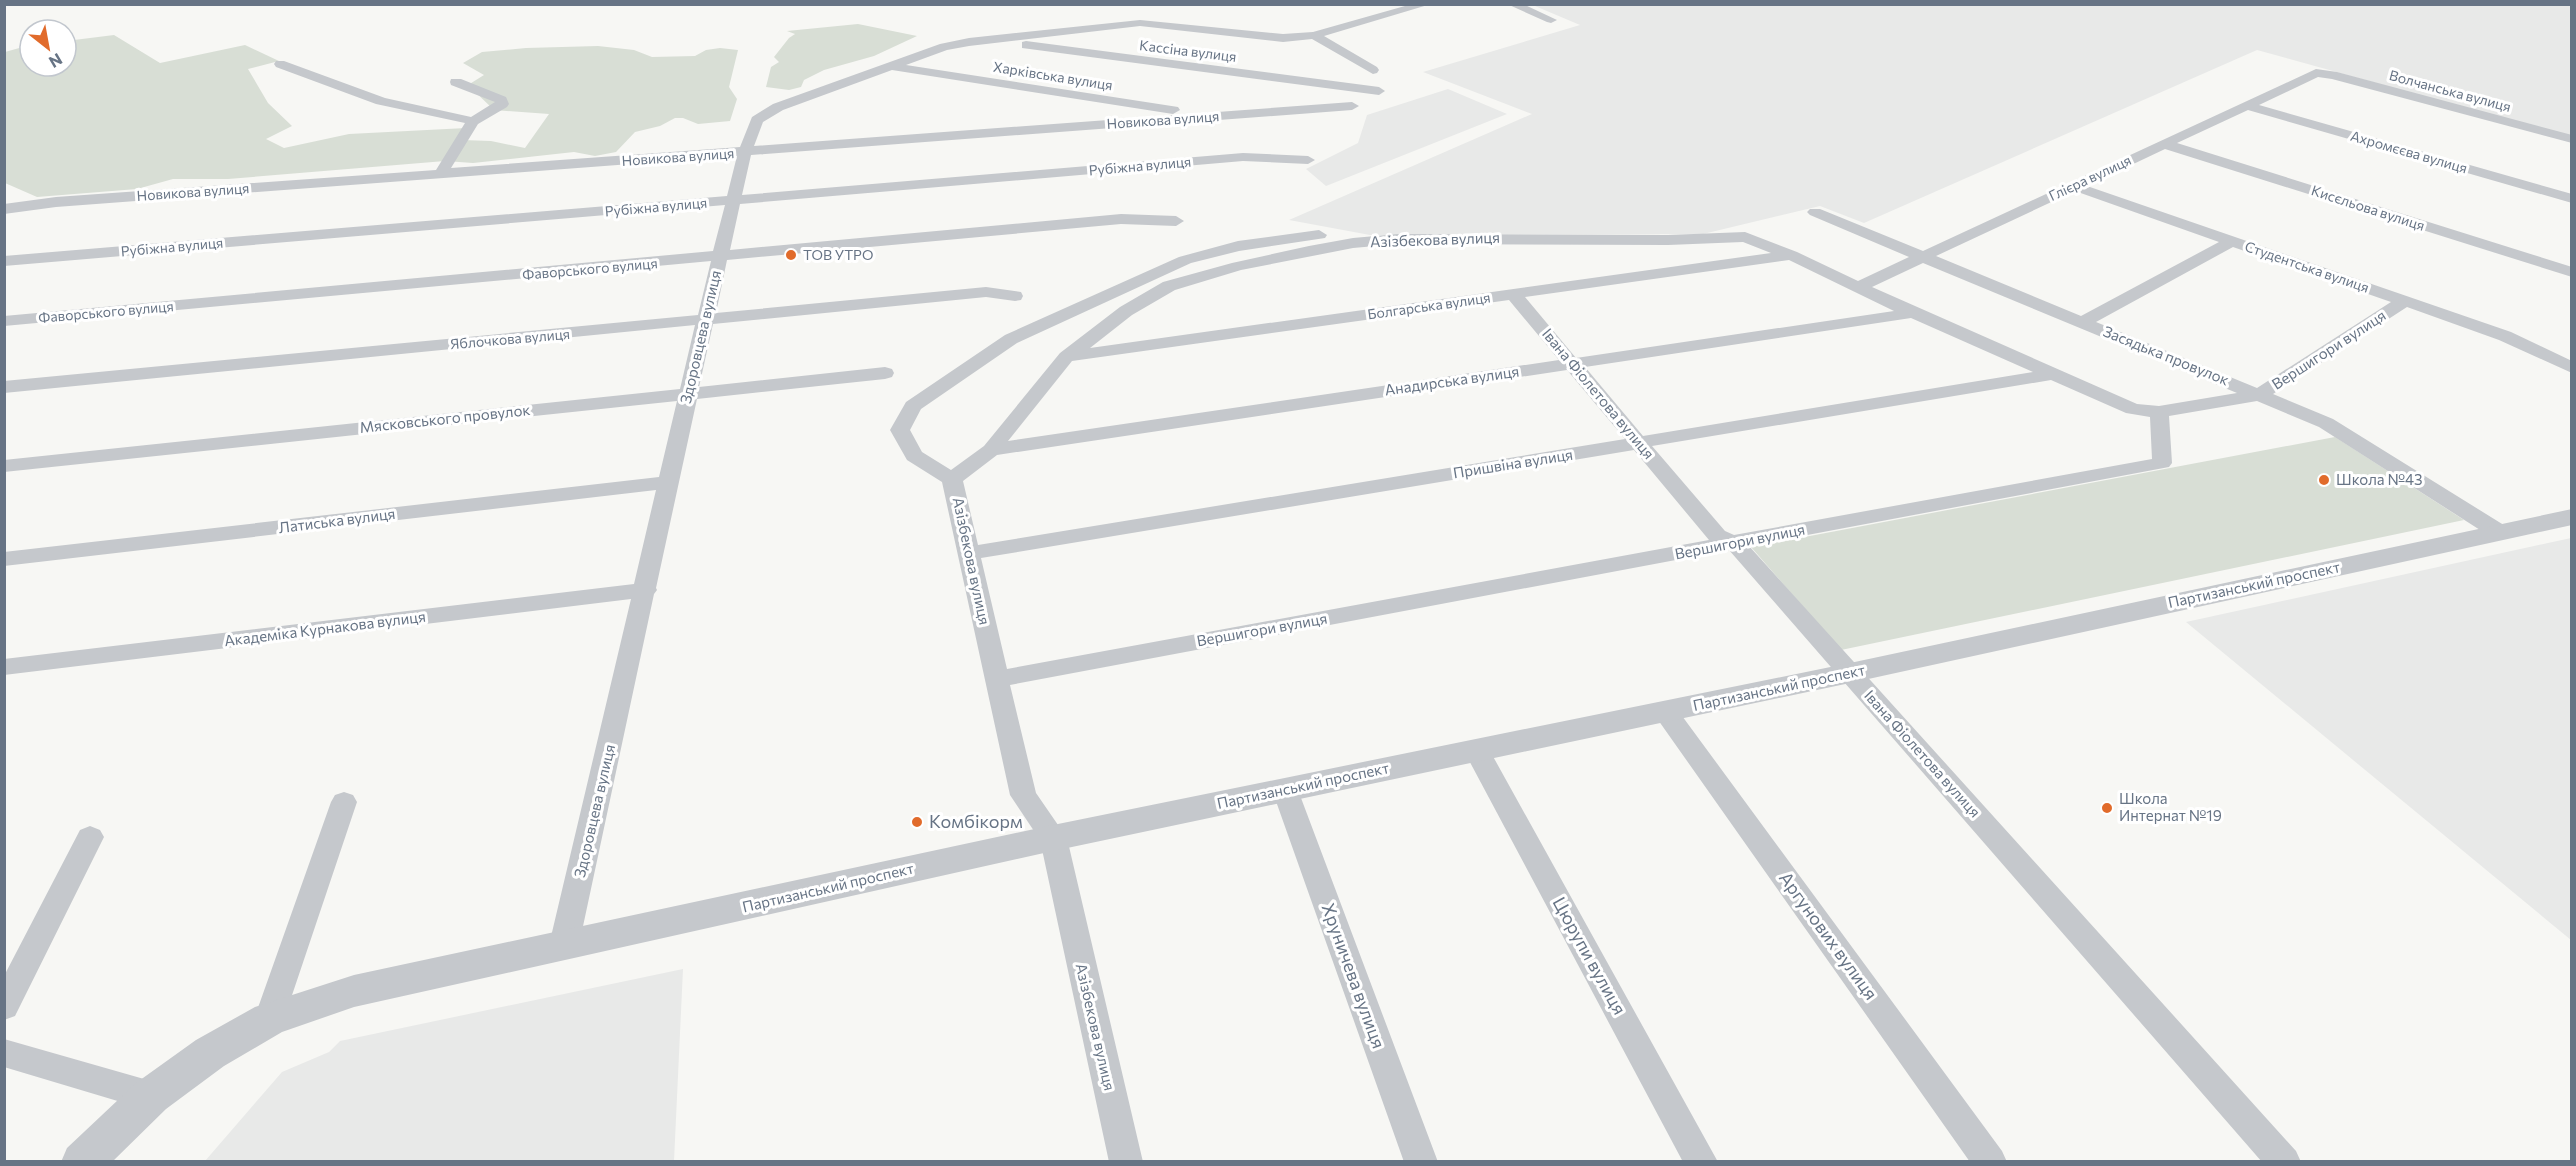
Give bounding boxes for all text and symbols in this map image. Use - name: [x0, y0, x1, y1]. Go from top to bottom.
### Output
- north arrow: [18, 18, 78, 78]
- street label: Кассіна вулиця: [1138, 36, 1238, 65]
- text: N: [46, 50, 66, 73]
- street label: Харківська вулиця: [992, 58, 1114, 93]
- street label: Волчанська вулиця: [2387, 66, 2513, 115]
- street label: Новикова вулиця: [1106, 107, 1220, 132]
- street label: Ахромєєва вулиця: [2349, 127, 2470, 176]
- street label: Новикова вулиця: [621, 144, 735, 169]
- street label: Глієра вулиця: [2046, 151, 2134, 204]
- street label: Рубіжна вулиця: [1088, 153, 1192, 178]
- street label: Новикова вулиця: [136, 179, 250, 204]
- street label: Кисєльова вулиця: [2309, 181, 2427, 234]
- street label: Рубіжна вулиця: [604, 194, 708, 219]
- street label: Азізбекова вулиця: [1370, 228, 1500, 250]
- street label: Рубіжна вулиця: [120, 234, 224, 259]
- street label: Студентська вулиця: [2243, 237, 2371, 296]
- place label: ТОВ УТРО: [803, 246, 873, 263]
- marker: ТОВ УТРО: [784, 248, 798, 262]
- street label: Фаворського вулиця: [522, 254, 658, 283]
- street label: Здоровцева вулиця: [676, 268, 724, 405]
- street label: Болгарська вулиця: [1366, 288, 1492, 323]
- street label: Фаворського вулиця: [38, 297, 174, 326]
- street label: Вершигори вулиця: [2268, 306, 2389, 393]
- street label: Засядька провулок: [2101, 322, 2232, 389]
- street label: Івана Фіолетова вулиця: [1539, 324, 1659, 462]
- street label: Яблочкова вулиця: [449, 325, 571, 352]
- street label: Анадирська вулиця: [1383, 362, 1520, 398]
- street label: Мясковського провулок: [359, 400, 531, 436]
- street label: Пришвіна вулиця: [1452, 445, 1574, 481]
- place label: Школа №43: [2336, 470, 2423, 488]
- marker: Школа №43: [2317, 473, 2331, 487]
- street label: Азізбекова вулиця: [950, 495, 994, 626]
- street label: Латиська вулиця: [277, 504, 396, 536]
- street label: Вершигори вулиця: [1673, 520, 1806, 562]
- street label: Партизанський проспект: [2166, 557, 2341, 611]
- street label: Академіка Курнакова вулиця: [223, 607, 427, 649]
- street label: Вершигори вулиця: [1195, 609, 1328, 649]
- street label: Партизанський проспект: [1691, 660, 1866, 714]
- street label: Івана Фіолетова вулиця: [1861, 686, 1985, 821]
- street label: Здоровцева вулиця: [570, 742, 618, 879]
- street label: Партизанський проспект: [1215, 758, 1390, 812]
- place label: Школа Интернат №19: [2119, 789, 2222, 824]
- marker: Школа Интернат №19: [2100, 801, 2114, 815]
- place label: Комбікорм: [929, 810, 1023, 832]
- marker: Комбікорм: [910, 815, 924, 829]
- street label: Партизанський проспект: [740, 859, 915, 916]
- street label: Аргунових вулиця: [1775, 867, 1883, 1004]
- street label: Цюрупи вулиця: [1548, 893, 1631, 1018]
- street label: Хруничева вулиця: [1317, 900, 1390, 1051]
- street label: Азізбекова вулиця: [1073, 961, 1119, 1092]

